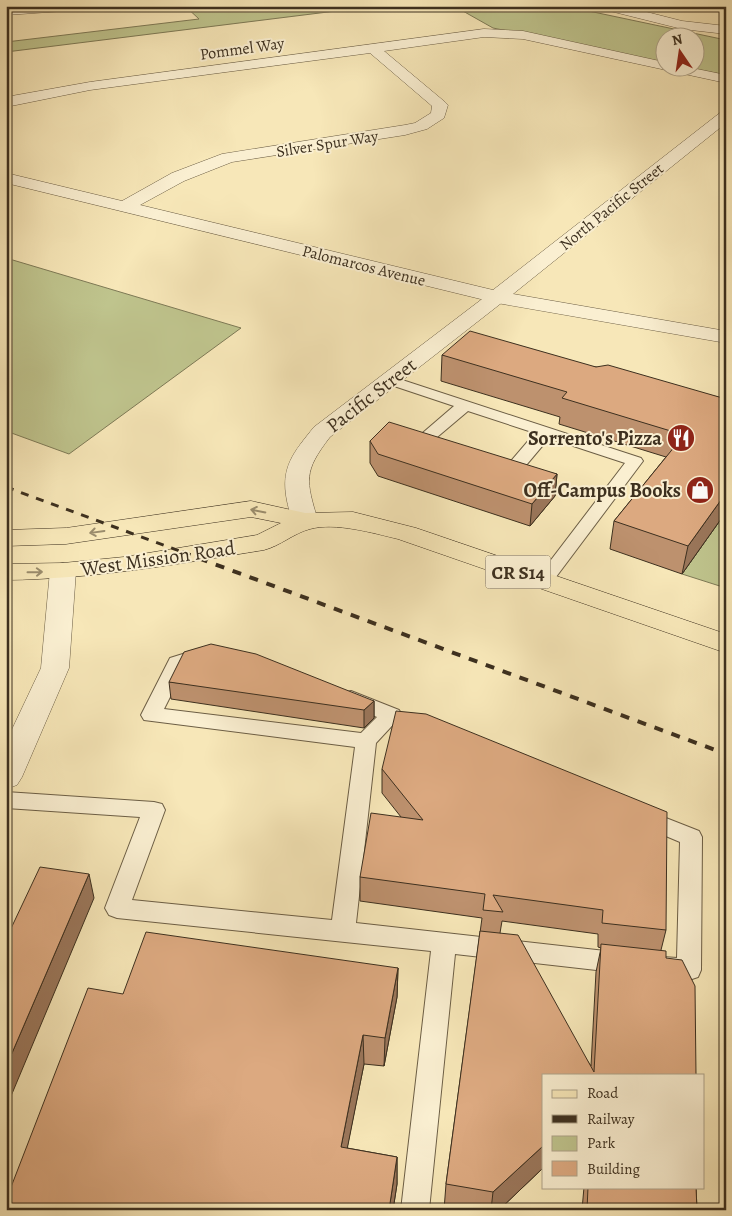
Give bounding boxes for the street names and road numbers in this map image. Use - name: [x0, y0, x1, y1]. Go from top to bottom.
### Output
- street label: Pommel Way: [199, 32, 287, 66]
- street label: Silver Spur Way: [275, 125, 381, 163]
- street label: North Pacific Street: [555, 158, 668, 256]
- street label: Palomarcos Avenue: [300, 240, 428, 292]
- street label: Pacific Street: [321, 351, 422, 439]
- street label: West Mission Road: [78, 534, 237, 583]
- road number: CR S14: [486, 556, 550, 588]

